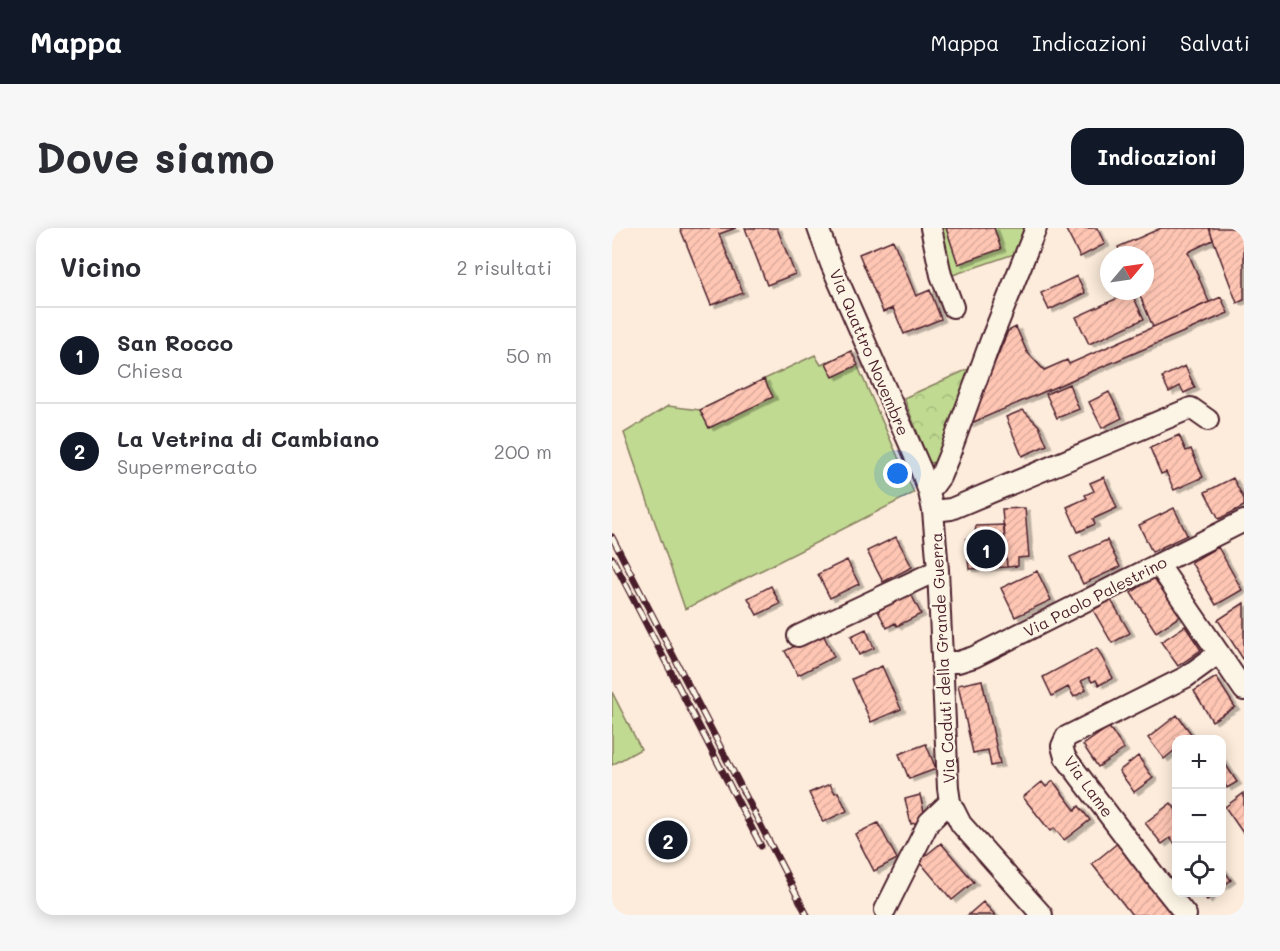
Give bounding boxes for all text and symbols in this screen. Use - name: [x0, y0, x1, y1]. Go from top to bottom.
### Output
- text: Mappa: [30, 24, 122, 60]
- text: Mappa: [931, 29, 999, 56]
- text: Indicazioni: [1032, 29, 1147, 56]
- text: Salvati: [1180, 29, 1250, 56]
- button: Indicazioni: [1071, 128, 1244, 185]
- text: Dove siamo: [36, 129, 275, 184]
- north arrow: [1100, 246, 1154, 300]
- text: Vicino: [60, 250, 141, 284]
- text: 2 risultati: [456, 254, 552, 280]
- street label: Via Quattro Novembre: [825, 266, 915, 438]
- text: San Rocco: [117, 328, 233, 357]
- text: 1: [75, 342, 84, 368]
- text: 50 m: [506, 342, 552, 368]
- text: Chiesa: [117, 357, 183, 383]
- text: La Vetrina di Cambiano: [117, 424, 379, 453]
- text: 2: [74, 438, 85, 464]
- text: 200 m: [494, 438, 552, 464]
- text: Supermercato: [117, 453, 257, 479]
- your location: [883, 459, 912, 488]
- pin: 1: [966, 526, 1006, 572]
- street label: Via Caduti della Grande Guerra: [925, 532, 959, 784]
- street label: Via Paolo Palestrino: [1020, 551, 1170, 641]
- map controls: [1172, 735, 1226, 897]
- button: +: [1172, 735, 1226, 789]
- street label: Via Lame: [1060, 751, 1118, 821]
- button: −: [1172, 789, 1226, 843]
- pin: 2: [648, 818, 688, 862]
- button: locate: [1172, 843, 1226, 897]

